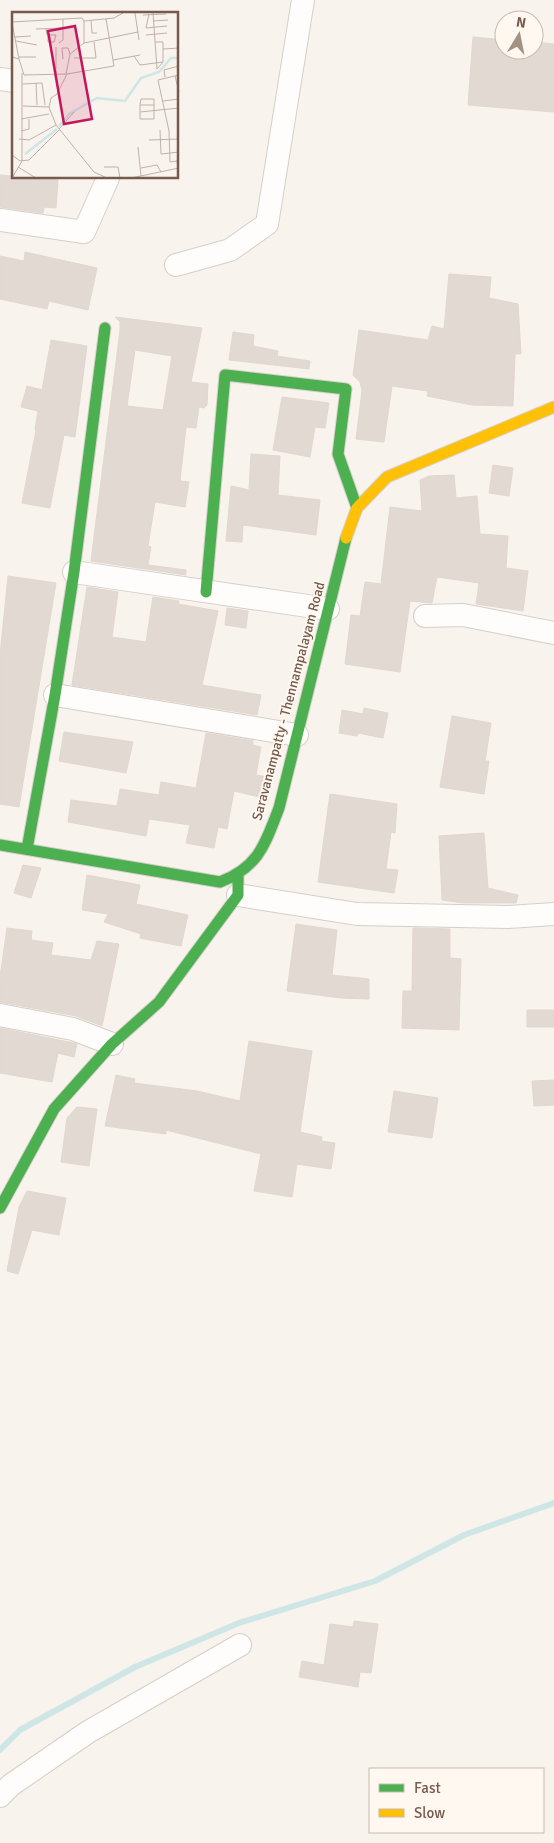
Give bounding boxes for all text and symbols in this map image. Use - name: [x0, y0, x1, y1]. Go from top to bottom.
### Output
- north arrow: [494, 10, 544, 60]
- inset map: [12, 12, 179, 179]
- text: N: [515, 13, 527, 32]
- street label: Saravanampatty - Thennampalayam Road: [248, 580, 329, 822]
- legend: [369, 1768, 544, 1833]
- text: Fast: [414, 1779, 441, 1797]
- text: Slow: [414, 1804, 445, 1822]

